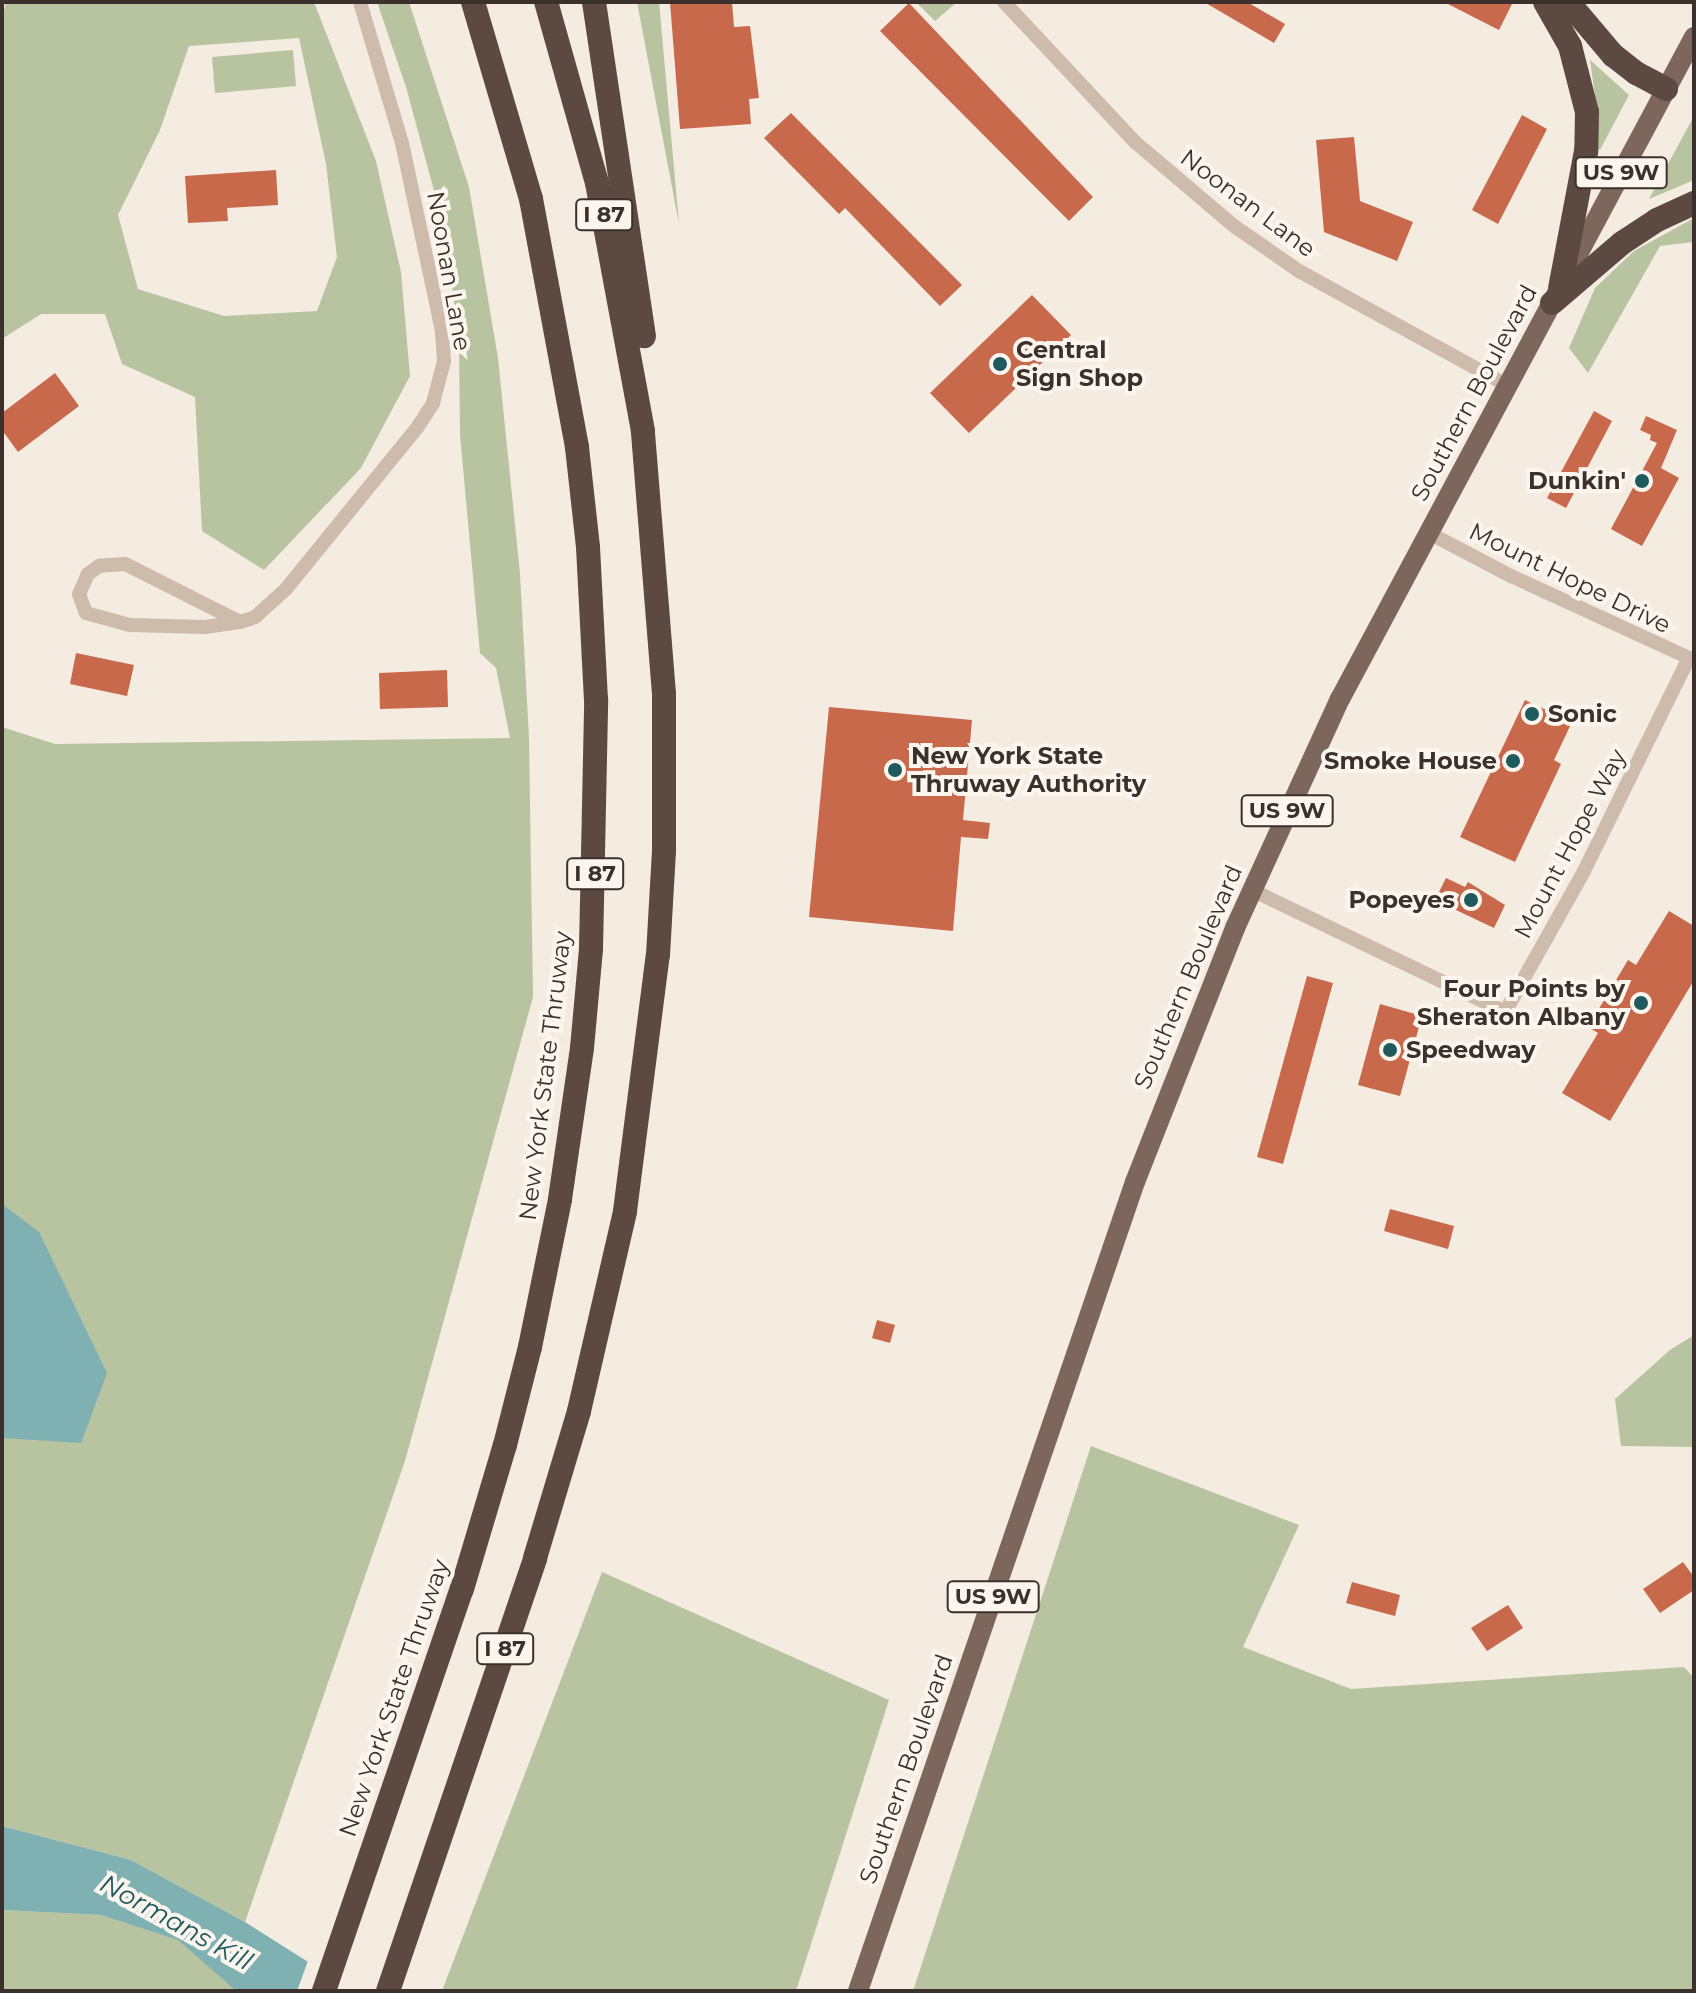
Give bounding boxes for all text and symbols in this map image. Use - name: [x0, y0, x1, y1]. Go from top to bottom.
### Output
- street label: Noonan Lane: [1175, 143, 1321, 263]
- road number: US 9W: [1573, 155, 1669, 191]
- street label: Noonan Lane: [421, 189, 477, 353]
- road number: I 87: [574, 197, 634, 233]
- street label: Southern Boulevard: [1405, 280, 1543, 506]
- place label: Central Sign Shop: [1016, 336, 1143, 392]
- marker: Central Sign Shop: [991, 355, 1009, 373]
- place label: Dunkin': [1528, 467, 1626, 495]
- marker: Dunkin': [1633, 472, 1651, 490]
- street label: Mount Hope Drive: [1464, 517, 1676, 639]
- place label: Sonic: [1548, 700, 1617, 728]
- marker: Sonic: [1523, 705, 1541, 723]
- place label: New York State Thruway Authority: [911, 742, 1146, 798]
- street label: Mount Hope Way: [1508, 745, 1632, 943]
- place label: Smoke House: [1324, 747, 1497, 775]
- marker: Smoke House: [1504, 752, 1522, 770]
- marker: New York State Thruway Authority: [886, 761, 904, 779]
- road number: US 9W: [1239, 793, 1335, 829]
- road number: I 87: [565, 856, 625, 892]
- street label: Southern Boulevard: [1128, 861, 1248, 1093]
- place label: Popeyes: [1348, 886, 1455, 914]
- marker: Popeyes: [1462, 891, 1480, 909]
- street label: New York State Thruway: [513, 930, 577, 1222]
- place label: Four Points by Sheraton Albany: [1417, 975, 1625, 1031]
- marker: Four Points by Sheraton Albany: [1632, 994, 1650, 1012]
- place label: Speedway: [1406, 1036, 1536, 1064]
- marker: Speedway: [1381, 1041, 1399, 1059]
- street label: New York State Thruway: [333, 1556, 455, 1840]
- road number: US 9W: [945, 1579, 1041, 1615]
- road number: I 87: [475, 1631, 535, 1667]
- street label: Southern Boulevard: [853, 1651, 959, 1887]
- water label: Normans Kill: [94, 1868, 258, 1978]

